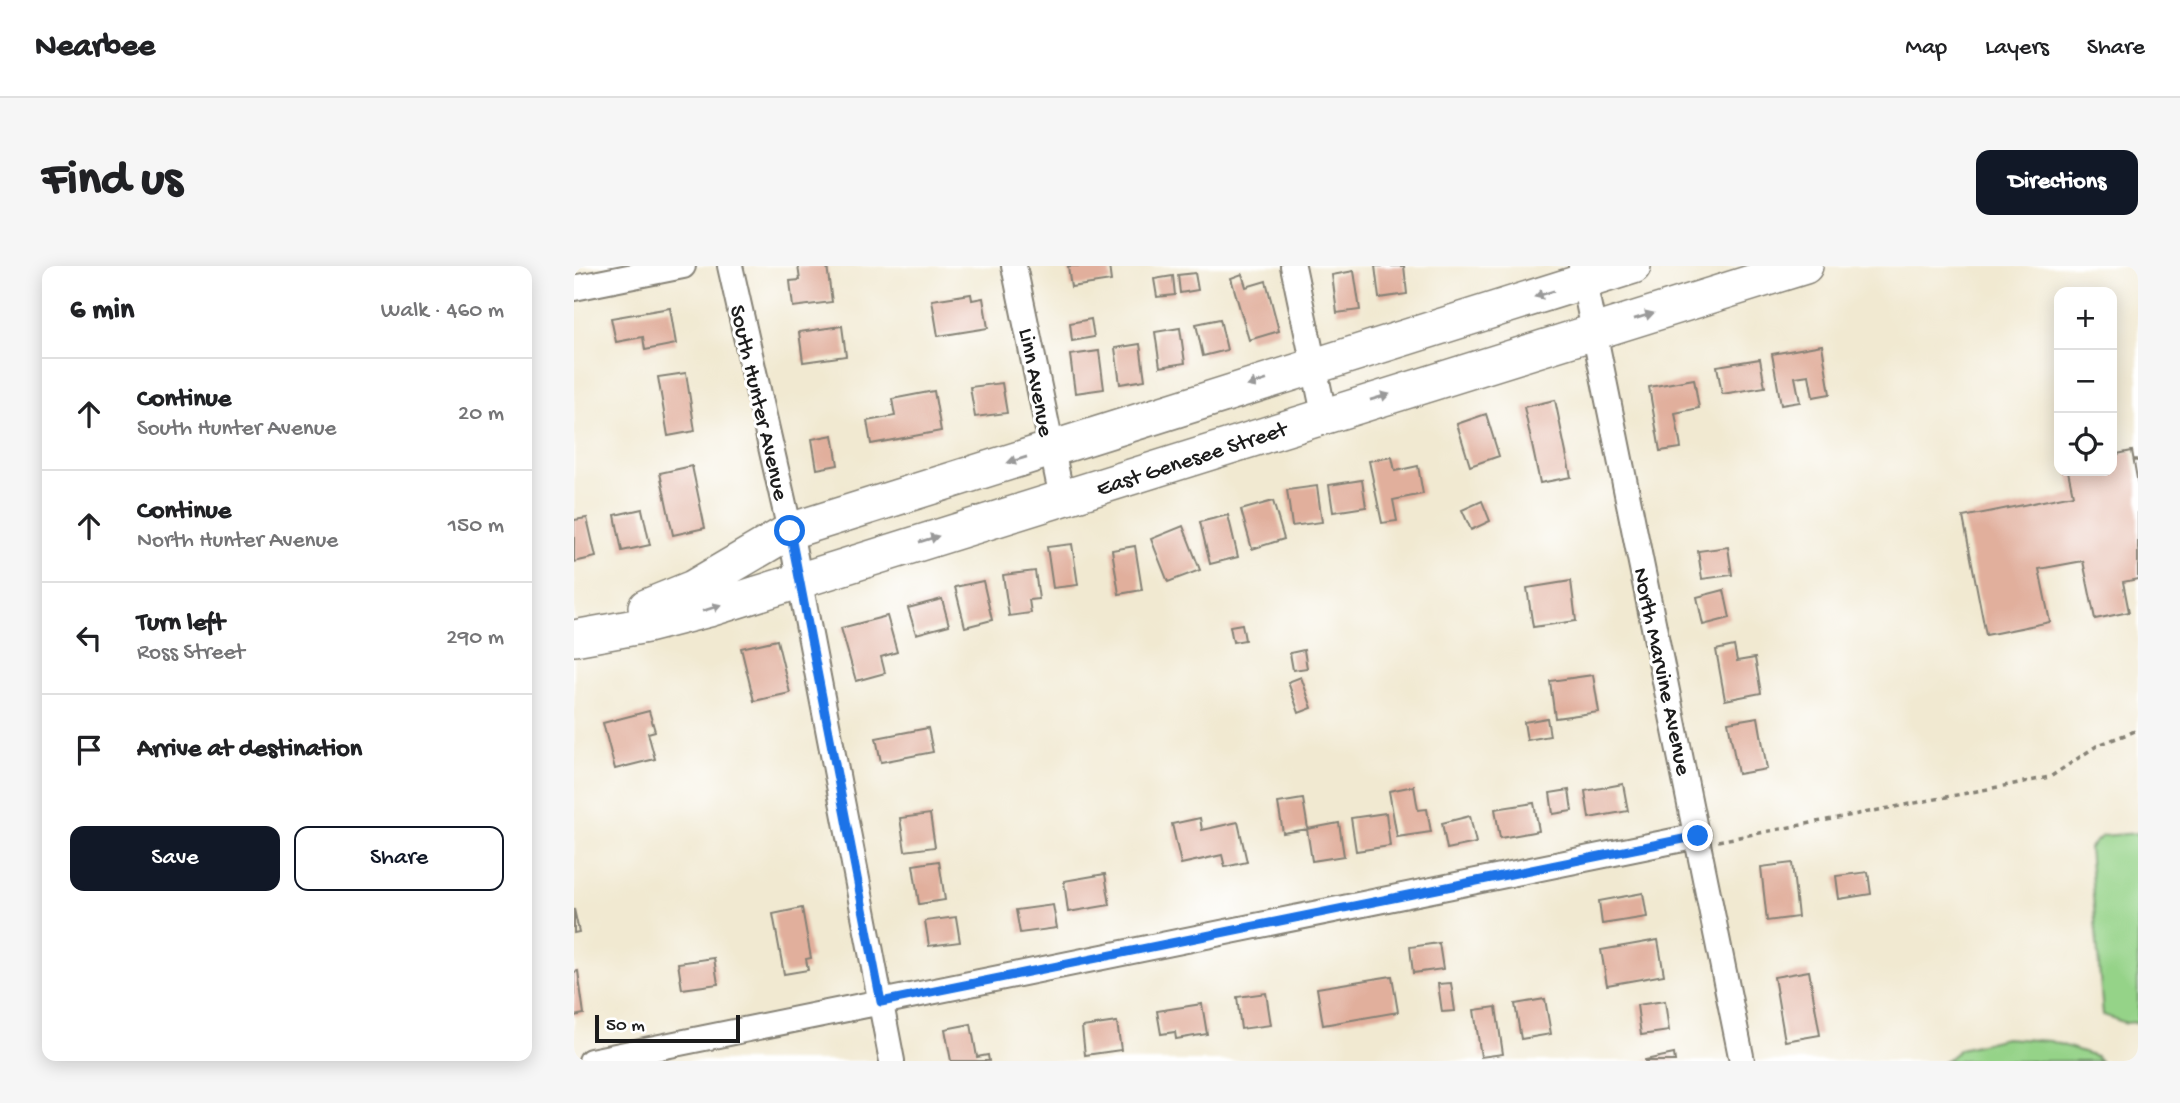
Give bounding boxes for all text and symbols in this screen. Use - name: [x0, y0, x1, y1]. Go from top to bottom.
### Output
- text: Nearbee: [35, 29, 155, 67]
- text: Map: [1905, 34, 1947, 63]
- text: Layers: [1985, 34, 2049, 63]
- text: Share: [2087, 34, 2145, 63]
- button: Directions: [1976, 150, 2138, 215]
- text: Find us: [42, 153, 182, 211]
- map controls: [2054, 287, 2117, 476]
- button: +: [2054, 287, 2117, 350]
- one-way arrow: [1534, 289, 1555, 299]
- text: 6 min: [70, 294, 134, 329]
- text: Walk · 460 m: [381, 298, 504, 325]
- street label: South Hunter Avenue: [722, 303, 793, 504]
- one-way arrow: [1634, 311, 1655, 321]
- street label: Linn Avenue: [1011, 326, 1059, 440]
- button: −: [2054, 350, 2117, 413]
- one-way arrow: [1246, 378, 1267, 389]
- text: Continue: [137, 385, 231, 416]
- one-way arrow: [1370, 392, 1391, 402]
- icon: ahead: [70, 395, 108, 433]
- text: 20 m: [458, 401, 504, 428]
- button: locate: [2054, 413, 2117, 476]
- text: South Hunter Avenue: [137, 416, 336, 443]
- street label: East Genesee Street: [1093, 416, 1292, 504]
- one-way arrow: [1006, 455, 1027, 465]
- text: Continue: [137, 497, 231, 528]
- icon: ahead: [70, 507, 108, 545]
- text: 150 m: [448, 513, 504, 540]
- route start: [774, 515, 805, 546]
- text: North Hunter Avenue: [137, 528, 338, 555]
- one-way arrow: [919, 534, 940, 544]
- street label: North Marvine Avenue: [1625, 565, 1696, 779]
- one-way arrow: [702, 602, 723, 612]
- text: Turn left: [137, 609, 225, 640]
- icon: left: [70, 619, 108, 657]
- text: 290 m: [446, 625, 504, 652]
- text: Ross Street: [137, 640, 245, 667]
- icon: arrive: [70, 731, 108, 769]
- text: Arrive at destination: [137, 735, 362, 766]
- route end: [1682, 820, 1713, 851]
- button: Save: [70, 826, 280, 891]
- button: Share: [294, 826, 504, 891]
- scale bar: [595, 1012, 740, 1044]
- text: 50 m: [606, 1015, 645, 1038]

